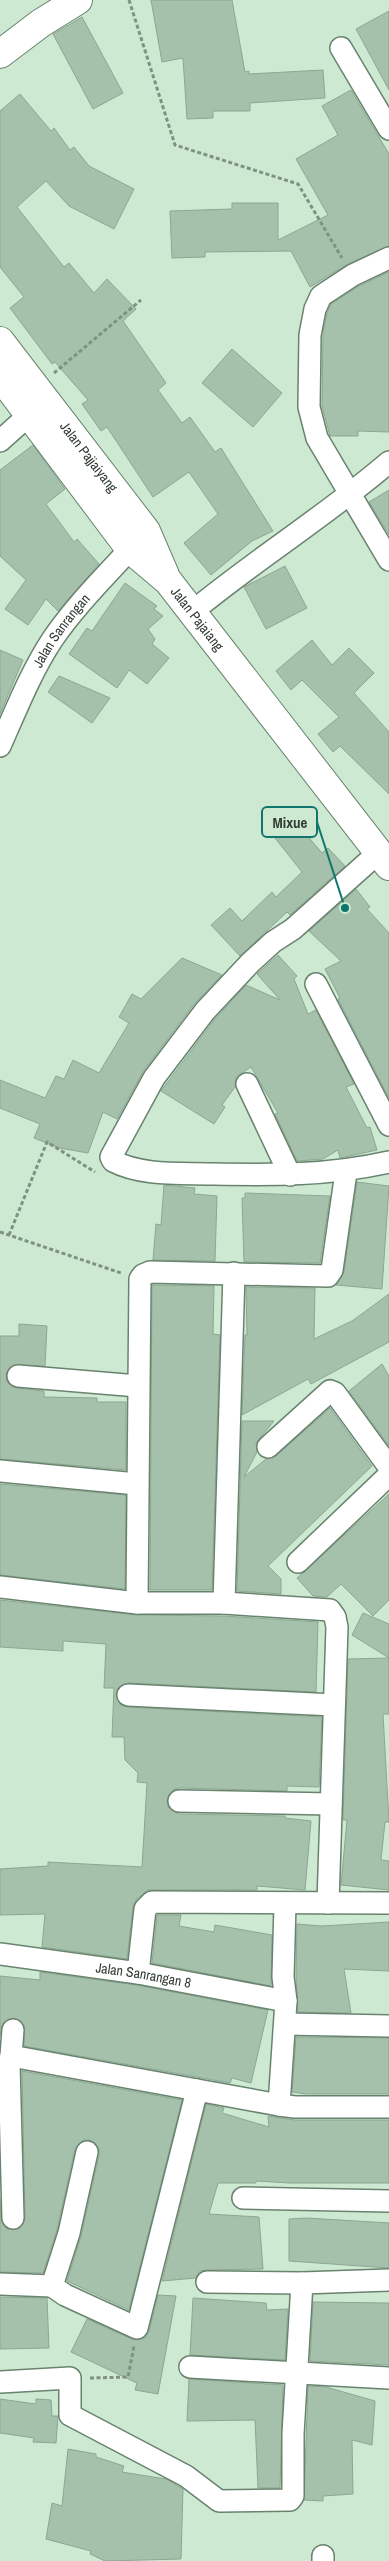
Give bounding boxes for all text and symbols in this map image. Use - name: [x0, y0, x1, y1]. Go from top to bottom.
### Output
- street label: Jalan Pajjaiyang: [56, 418, 122, 496]
- street label: Jalan Pajaiang: [167, 583, 228, 655]
- street label: Jalan Sanrangan: [29, 590, 94, 671]
- callout: Mixue: [262, 807, 317, 837]
- text: Mixue: [273, 812, 308, 833]
- street label: Jalan Sanrangan 8: [95, 1958, 193, 1992]

